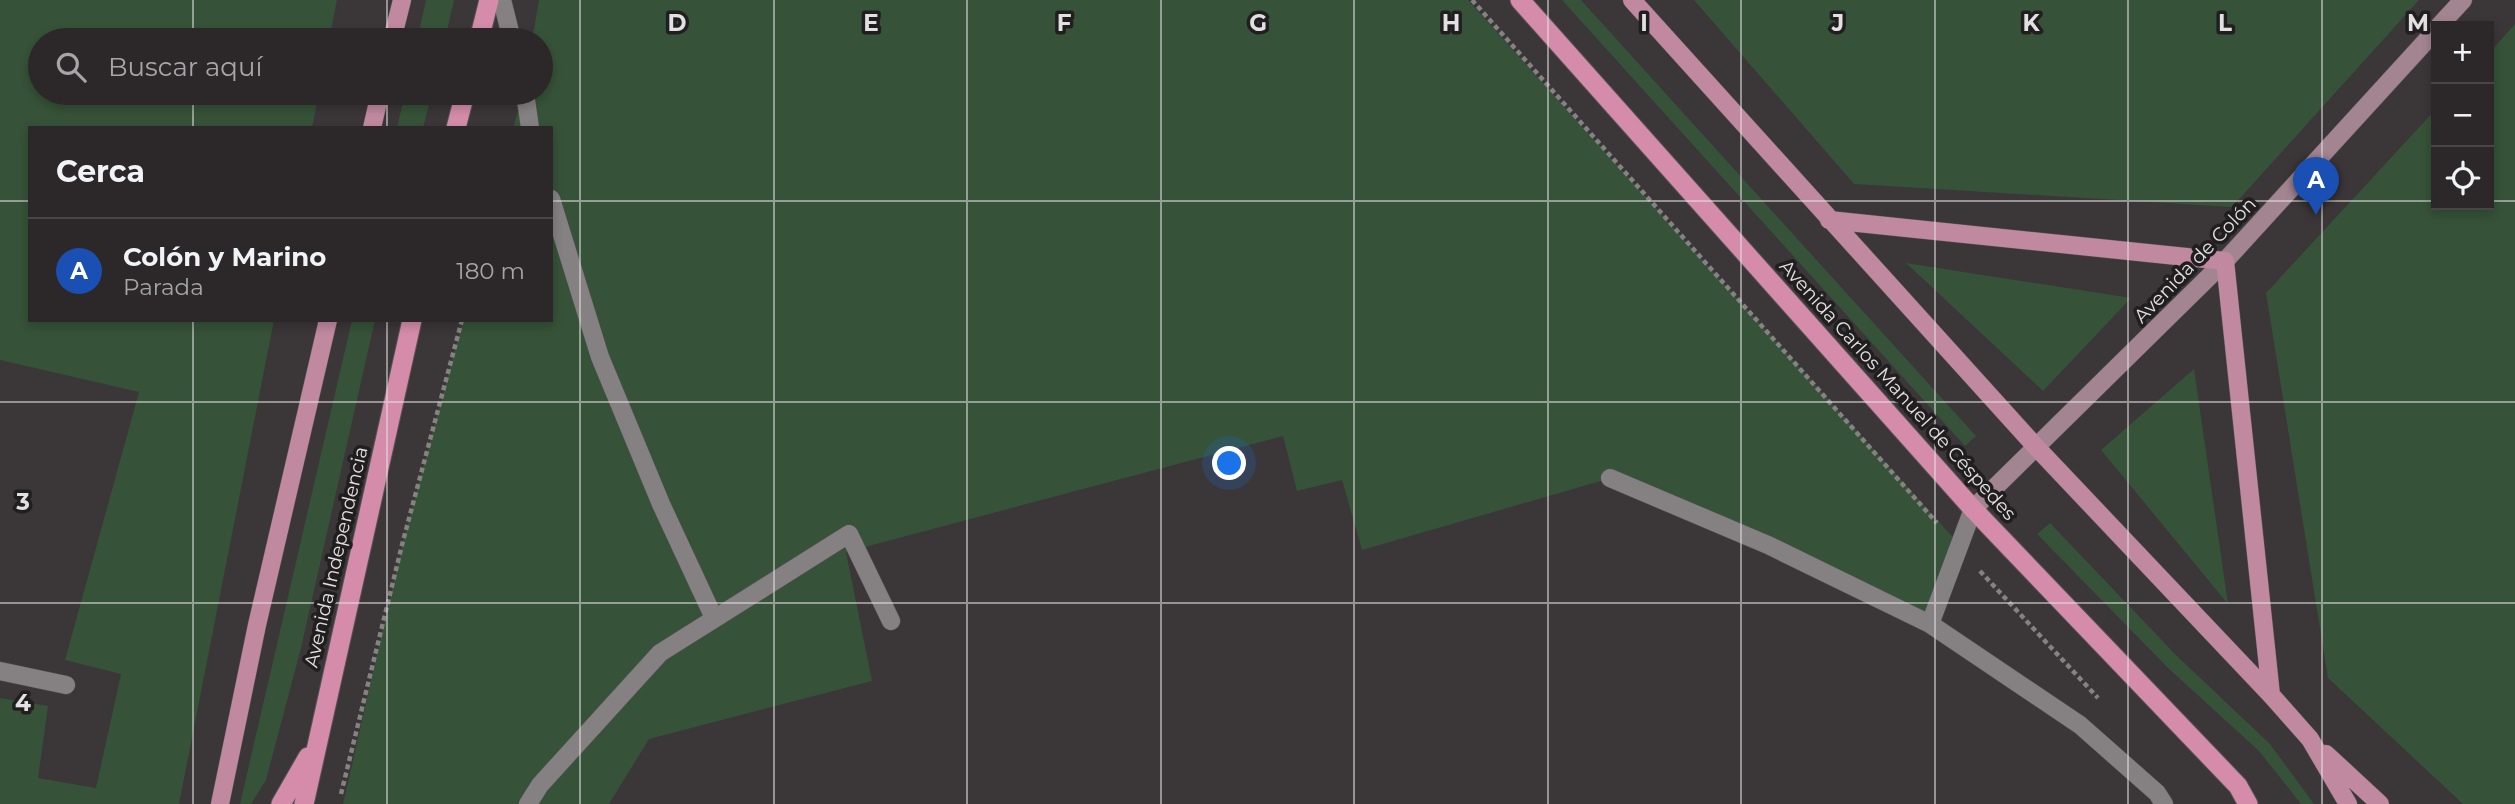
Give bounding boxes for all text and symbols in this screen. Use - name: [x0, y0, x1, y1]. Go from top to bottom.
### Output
- text: D: [668, 9, 687, 37]
- text: E: [863, 9, 879, 37]
- text: F: [1057, 9, 1072, 37]
- text: G: [1249, 9, 1267, 37]
- text: H: [1442, 9, 1460, 37]
- text: I: [1640, 9, 1648, 37]
- text: J: [1831, 9, 1844, 37]
- text: K: [2022, 9, 2040, 37]
- text: L: [2218, 9, 2232, 37]
- text: M: [2407, 9, 2429, 37]
- map controls: [2431, 21, 2494, 210]
- button: +: [2431, 21, 2494, 84]
- search box: [28, 28, 553, 105]
- icon: search: [52, 48, 90, 86]
- text: Buscar aquí: [108, 51, 262, 83]
- button: −: [2431, 84, 2494, 147]
- button: locate: [2431, 147, 2494, 210]
- text: Cerca: [56, 153, 145, 190]
- pin: A: [2293, 157, 2339, 215]
- street label: Avenida de Colón: [2129, 192, 2261, 328]
- text: Colón y Marino: [123, 241, 326, 273]
- street label: Avenida Carlos Manuel de Céspedes: [1775, 255, 2021, 525]
- text: A: [70, 257, 88, 285]
- text: 180 m: [456, 257, 525, 285]
- text: Parada: [123, 273, 204, 301]
- street label: Avenida Independencia: [299, 444, 373, 670]
- your location: [1212, 446, 1246, 480]
- text: 3: [15, 488, 30, 516]
- text: 4: [15, 689, 31, 717]

